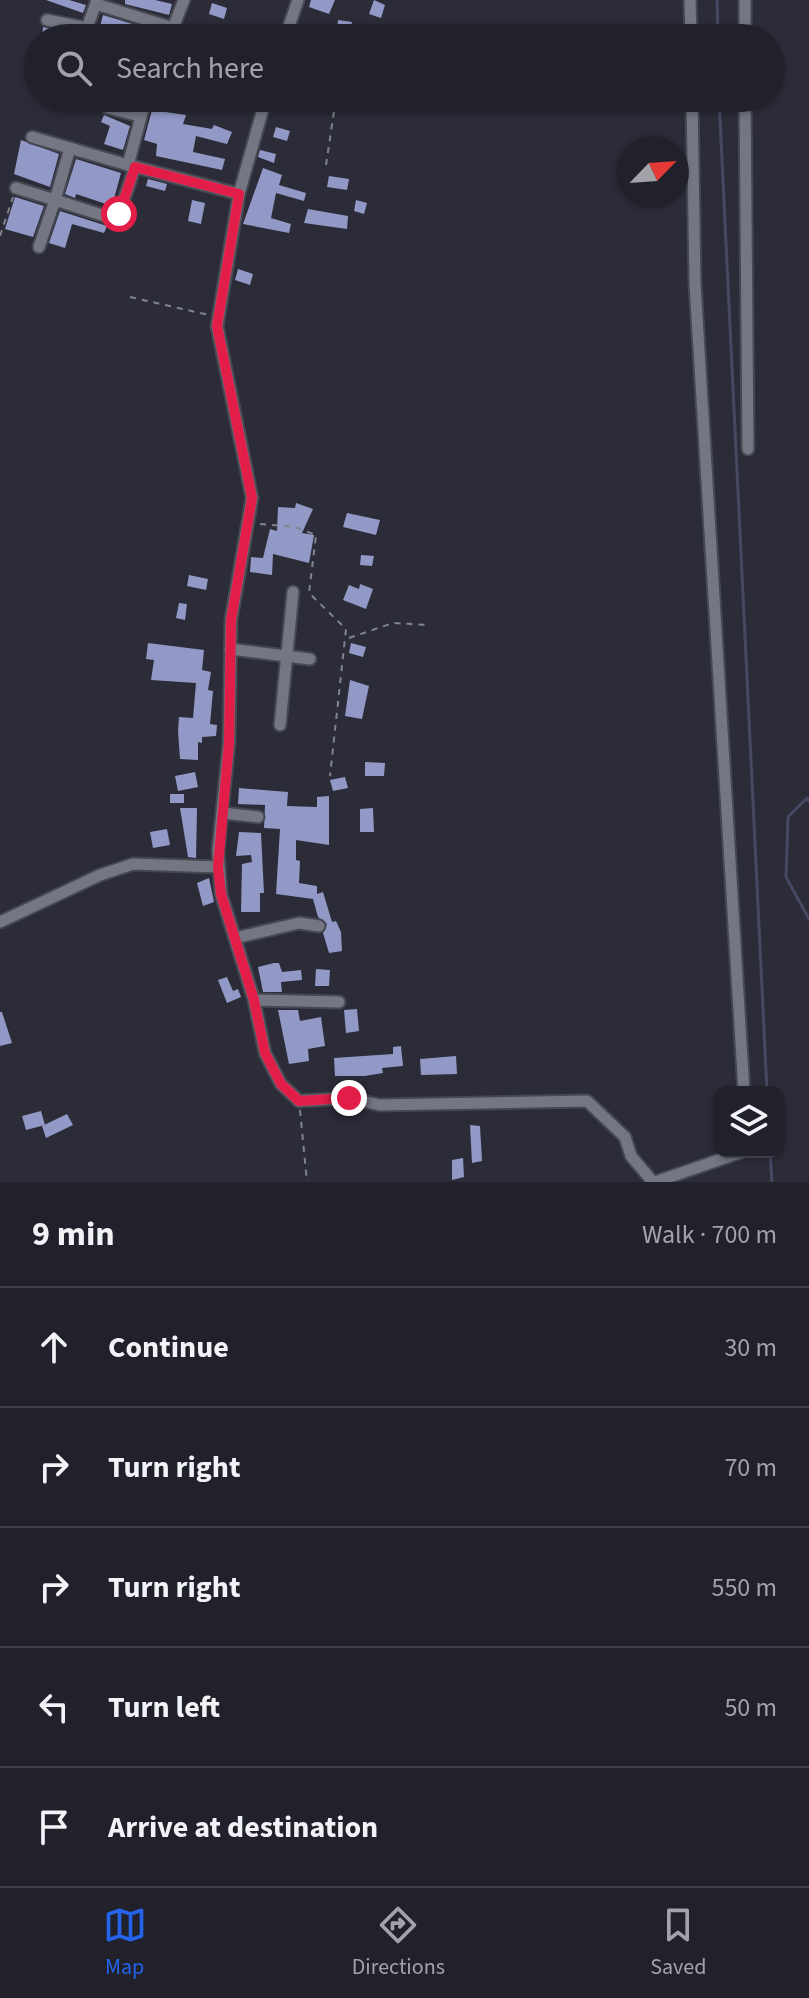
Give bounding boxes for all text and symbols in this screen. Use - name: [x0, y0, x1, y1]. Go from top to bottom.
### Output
- search box: [24, 24, 785, 112]
- icon: search: [52, 46, 96, 90]
- text: Search here: [116, 47, 264, 90]
- north arrow: [617, 136, 689, 208]
- route start: [101, 196, 137, 232]
- route end: [331, 1080, 367, 1116]
- map controls: [713, 1086, 785, 1158]
- button: layers: [713, 1086, 785, 1158]
- text: 9 min: [32, 1210, 115, 1259]
- text: Walk · 700 m: [642, 1216, 777, 1253]
- icon: ahead: [32, 1325, 76, 1369]
- text: Continue: [108, 1326, 229, 1369]
- text: 30 m: [724, 1329, 777, 1366]
- icon: right: [32, 1445, 76, 1489]
- text: Turn right: [108, 1446, 240, 1489]
- text: 70 m: [724, 1449, 777, 1486]
- icon: right: [32, 1565, 76, 1609]
- text: Turn right: [108, 1566, 240, 1609]
- text: 550 m: [711, 1569, 777, 1606]
- icon: left: [32, 1685, 76, 1729]
- text: Turn left: [108, 1686, 220, 1729]
- text: 50 m: [724, 1689, 777, 1726]
- icon: arrive: [32, 1805, 76, 1849]
- text: Arrive at destination: [108, 1806, 378, 1849]
- tab: Map: [103, 1903, 147, 1983]
- tab: Directions: [352, 1903, 445, 1983]
- tab: Saved: [650, 1903, 706, 1983]

